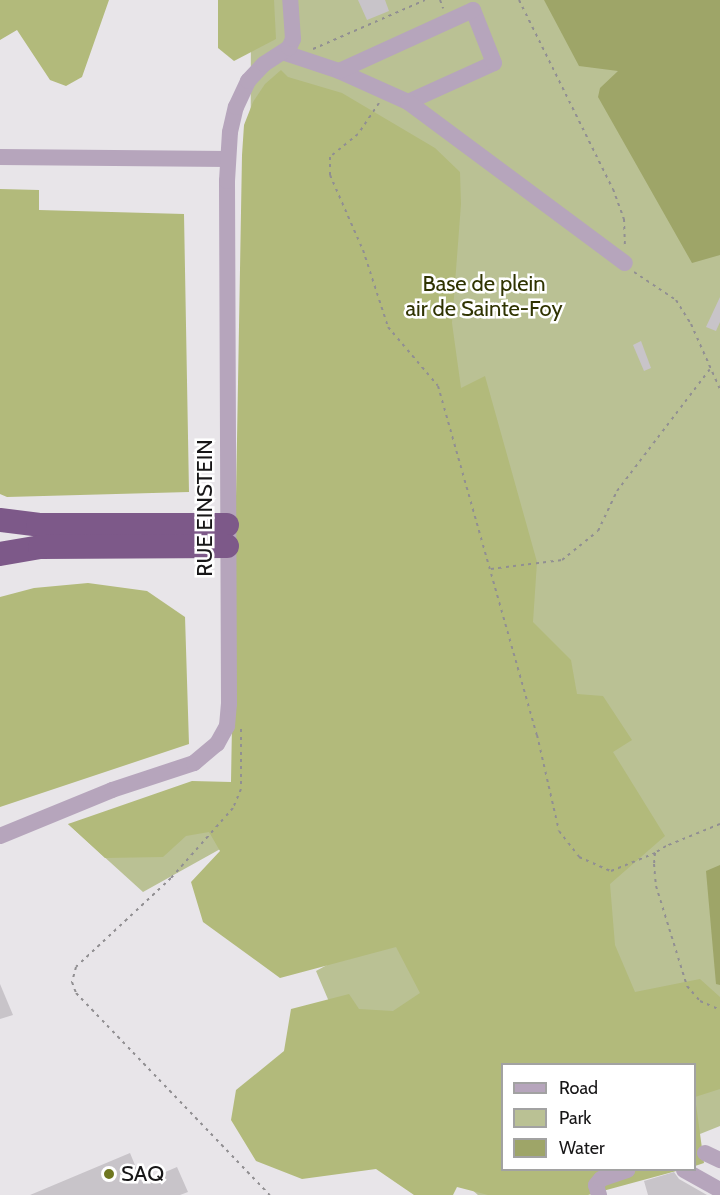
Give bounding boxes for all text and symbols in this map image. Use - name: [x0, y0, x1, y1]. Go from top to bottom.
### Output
- park label: Base de plein air de Sainte-Foy: [405, 270, 563, 322]
- street label: RUE EINSTEIN: [192, 439, 218, 577]
- legend: [501, 1063, 696, 1171]
- text: Road: [559, 1077, 598, 1099]
- text: Park: [559, 1107, 591, 1129]
- text: Water: [559, 1137, 605, 1159]
- place label: SAQ: [121, 1161, 164, 1187]
- marker: SAQ: [102, 1167, 116, 1181]

